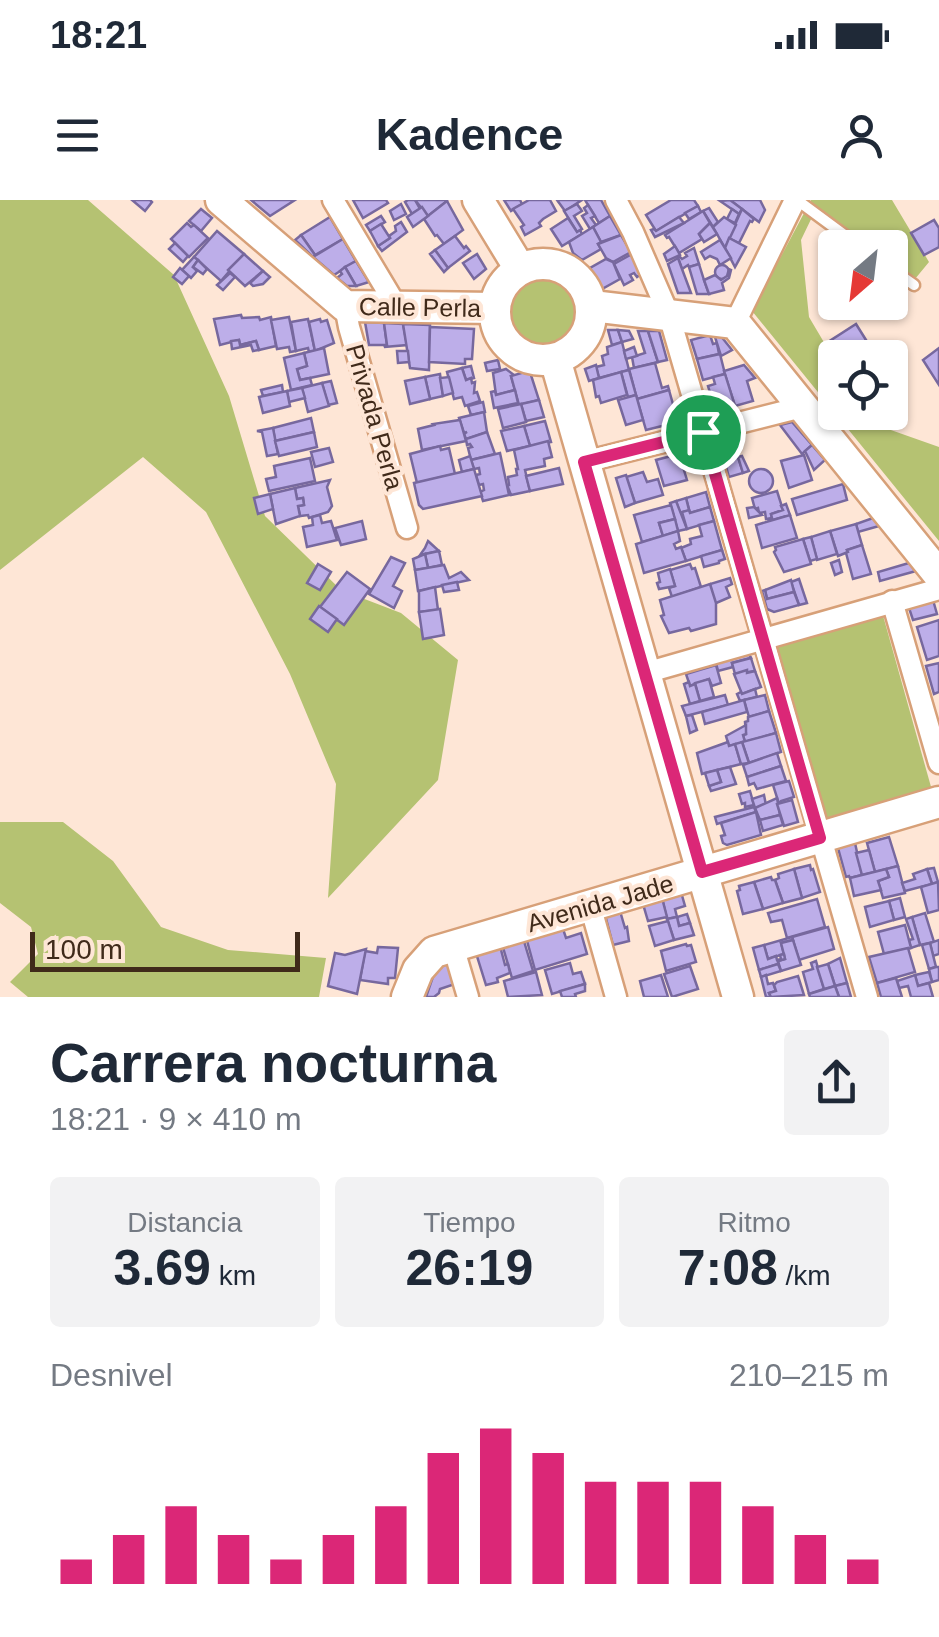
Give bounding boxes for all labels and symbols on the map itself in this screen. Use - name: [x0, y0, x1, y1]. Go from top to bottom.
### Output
- north arrow: [818, 230, 908, 320]
- street label: Calle Perla: [359, 292, 481, 322]
- street label: Privada Perla: [341, 341, 409, 493]
- pin: [661, 390, 746, 475]
- street label: Avenida Jade: [524, 869, 676, 937]
- scale bar: [30, 927, 300, 971]

